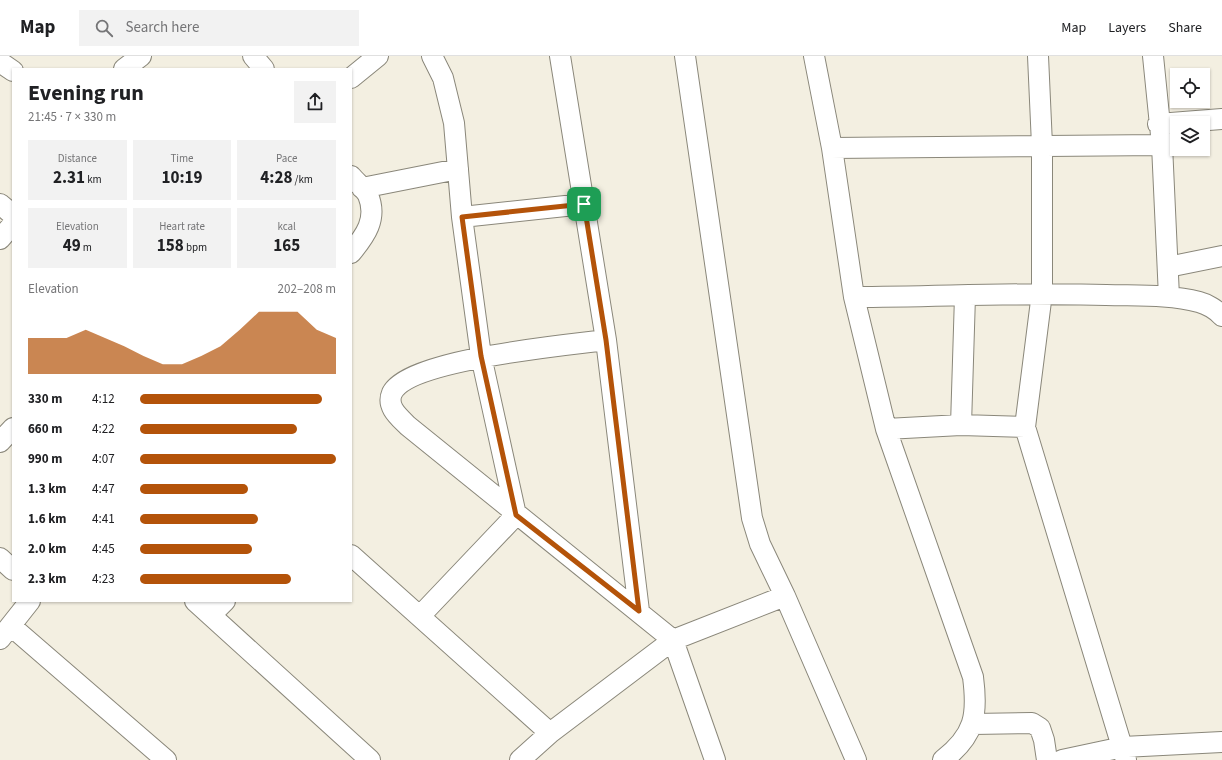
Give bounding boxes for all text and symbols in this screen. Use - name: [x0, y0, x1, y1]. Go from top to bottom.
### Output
- search box: [79, 10, 359, 46]
- text: Map: [20, 14, 55, 41]
- icon: search: [93, 17, 115, 39]
- text: Search here: [125, 17, 199, 38]
- text: Map: [1061, 18, 1086, 38]
- text: Layers: [1108, 18, 1146, 38]
- text: Share: [1168, 18, 1202, 38]
- map controls: [1170, 68, 1210, 156]
- button: locate: [1170, 68, 1210, 108]
- text: Evening run: [28, 77, 144, 109]
- button: share: [294, 81, 336, 123]
- text: 21:45 · 7 × 330 m: [28, 108, 116, 126]
- button: layers: [1170, 116, 1210, 156]
- text: Distance: [58, 151, 97, 166]
- text: Time: [170, 151, 194, 166]
- text: Pace: [276, 151, 297, 166]
- text: 2.31: [53, 166, 85, 190]
- text: 10:19: [161, 166, 203, 190]
- text: 4:28: [260, 166, 292, 190]
- text: km: [85, 172, 102, 187]
- text: /km: [292, 172, 313, 187]
- pin: [567, 187, 601, 221]
- icon: arrive: [573, 193, 595, 215]
- text: Elevation: [56, 219, 99, 234]
- text: Heart rate: [159, 219, 205, 234]
- text: kcal: [277, 219, 296, 234]
- text: 49: [63, 234, 81, 258]
- text: 158: [157, 234, 184, 258]
- text: 165: [273, 234, 300, 258]
- text: m: [81, 240, 92, 255]
- text: bpm: [184, 240, 207, 255]
- text: Elevation: [28, 280, 79, 298]
- text: 202–208 m: [278, 280, 336, 298]
- text: 330 m: [28, 390, 62, 408]
- text: 4:12: [92, 390, 115, 408]
- text: 660 m: [28, 420, 62, 438]
- text: 4:22: [92, 420, 115, 438]
- text: 990 m: [28, 450, 62, 468]
- text: 4:07: [92, 450, 115, 468]
- text: 1.3 km: [28, 480, 67, 498]
- text: 4:47: [92, 480, 115, 498]
- text: 1.6 km: [28, 510, 67, 528]
- text: 4:41: [92, 510, 115, 528]
- text: 2.0 km: [28, 540, 67, 558]
- text: 4:45: [92, 540, 115, 558]
- text: 2.3 km: [28, 570, 67, 588]
- text: 4:23: [92, 570, 115, 588]

